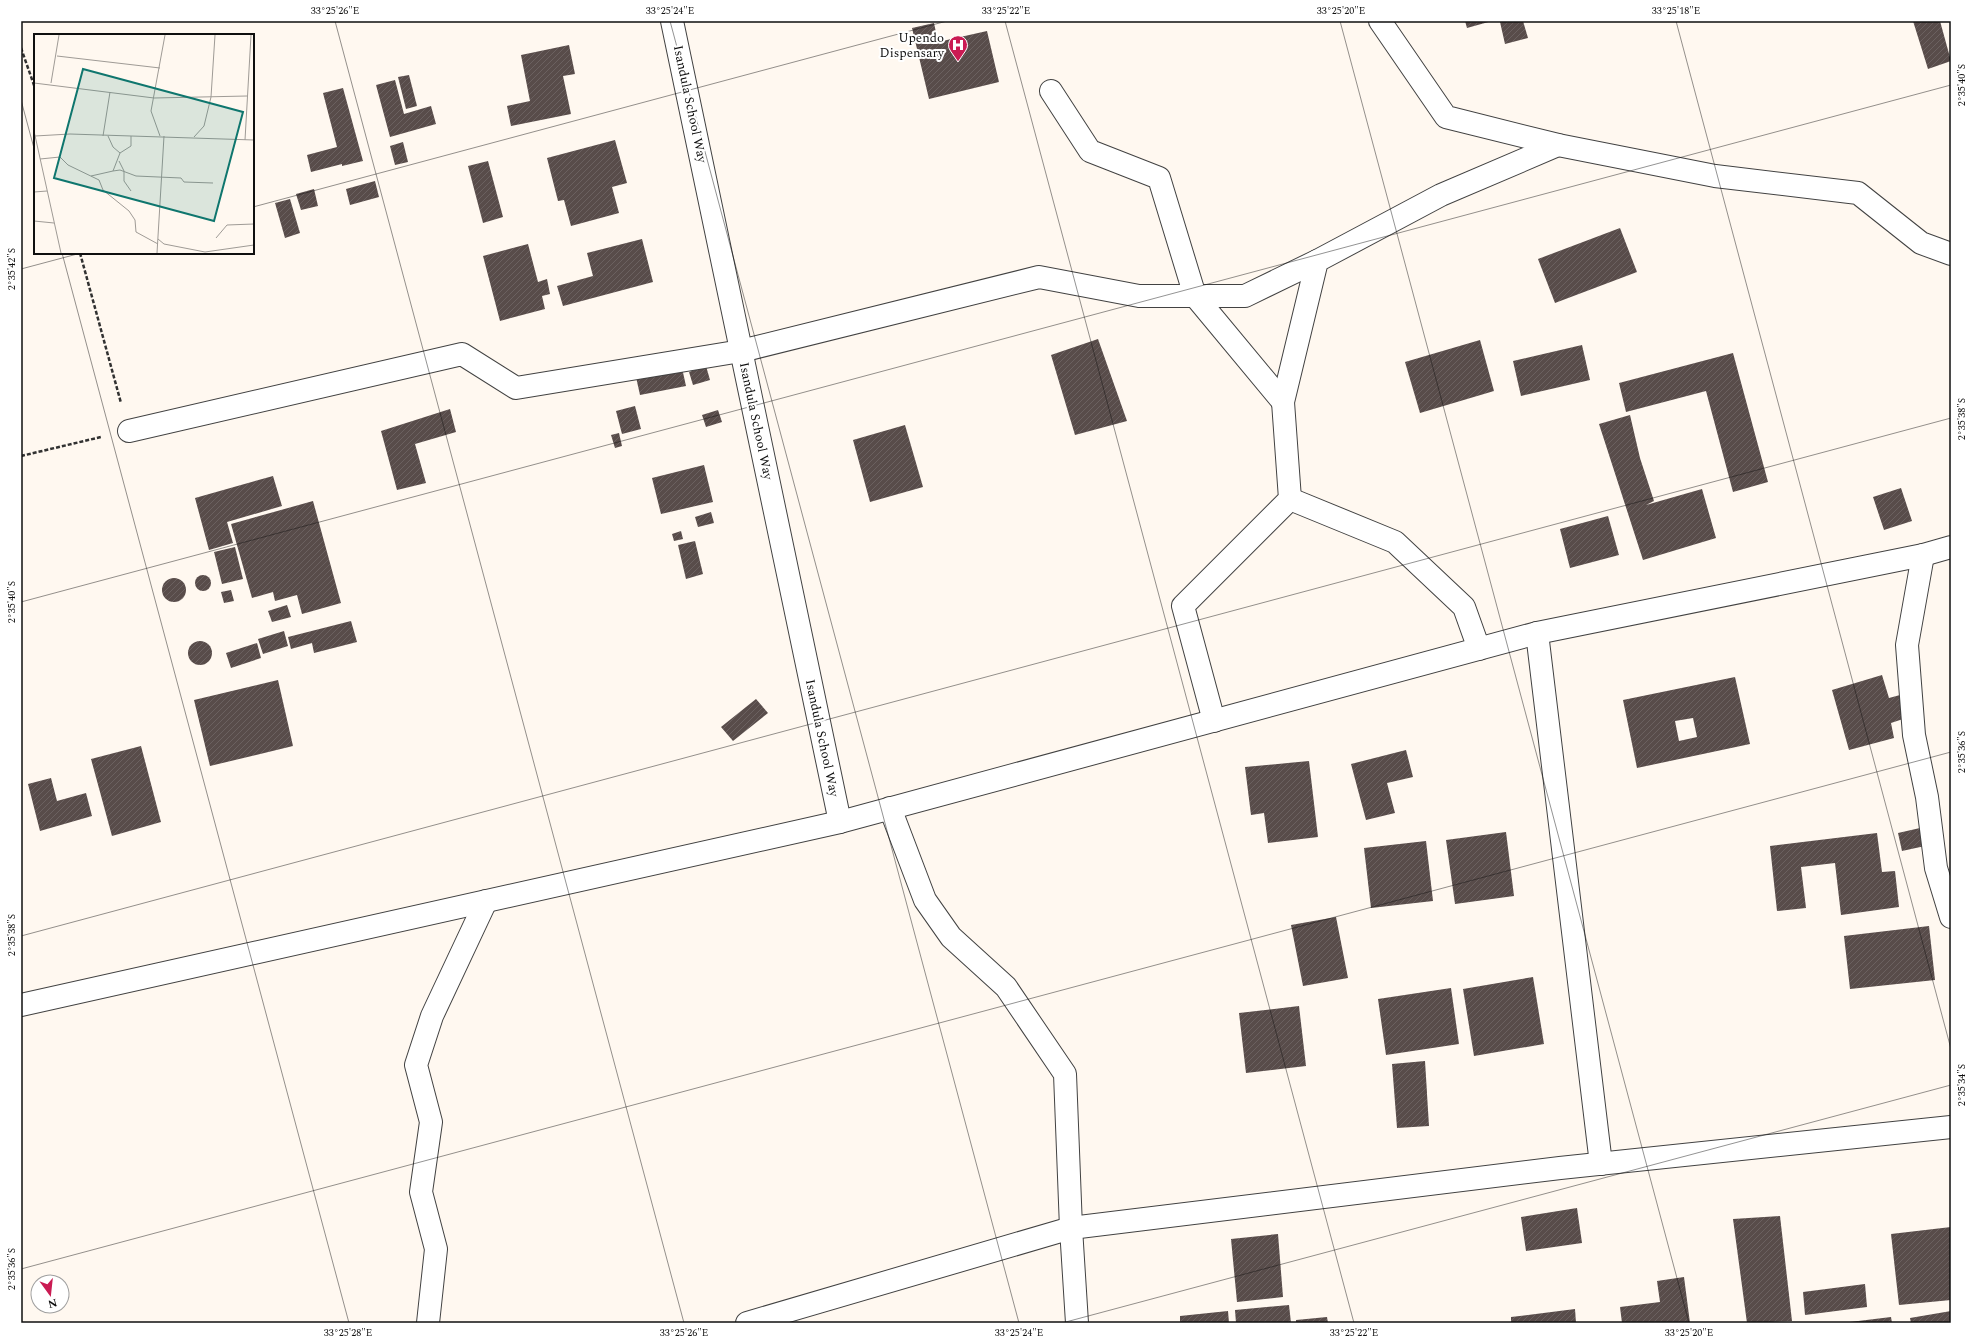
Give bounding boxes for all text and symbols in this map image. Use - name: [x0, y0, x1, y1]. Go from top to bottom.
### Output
- text: 33°25'26"E: [311, 3, 359, 19]
- text: 33°25'24"E: [646, 3, 694, 19]
- text: 33°25'22"E: [982, 3, 1030, 19]
- text: 33°25'20"E: [1317, 3, 1365, 19]
- text: 33°25'18"E: [1652, 3, 1700, 19]
- place label: Upendo Dispensary: [880, 28, 945, 63]
- inset map: [34, 34, 254, 254]
- hospital icon: Upendo Dispensary: [947, 34, 969, 62]
- street label: Isandula School Way: [668, 43, 712, 165]
- text: 2°35'40"S: [1954, 64, 1970, 106]
- text: 2°35'42"S: [4, 248, 20, 290]
- street label: Isandula School Way: [734, 360, 778, 482]
- text: 2°35'38"S: [1954, 398, 1970, 440]
- text: 2°35'40"S: [4, 581, 20, 623]
- street label: Isandula School Way: [800, 677, 844, 799]
- text: 2°35'36"S: [1954, 731, 1970, 773]
- text: 2°35'38"S: [4, 914, 20, 956]
- text: 2°35'34"S: [1954, 1064, 1970, 1106]
- text: 2°35'36"S: [4, 1248, 20, 1290]
- north arrow: [30, 1274, 70, 1314]
- text: N: [46, 1294, 59, 1313]
- text: 33°25'28"E: [324, 1325, 372, 1341]
- text: 33°25'26"E: [660, 1325, 708, 1341]
- text: 33°25'24"E: [995, 1325, 1043, 1341]
- text: 33°25'22"E: [1330, 1325, 1378, 1341]
- text: 33°25'20"E: [1665, 1325, 1713, 1341]

